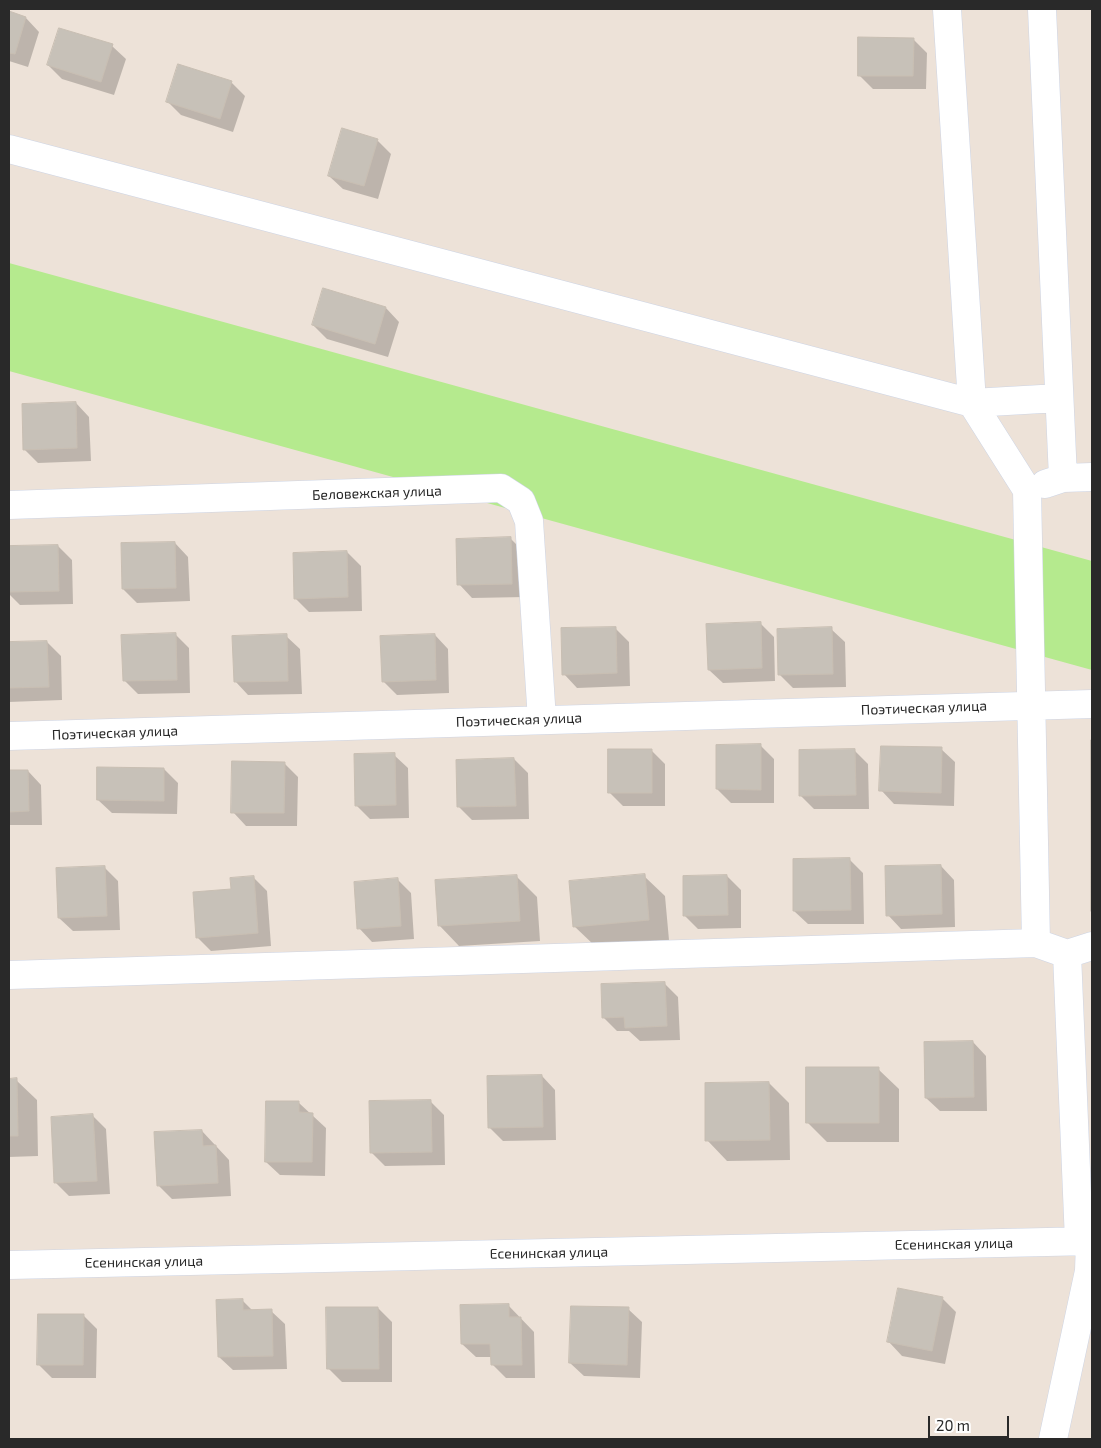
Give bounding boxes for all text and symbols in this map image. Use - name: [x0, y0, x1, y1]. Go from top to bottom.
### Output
- street label: Беловежская улица: [312, 482, 442, 504]
- street label: Поэтическая улица: [861, 697, 987, 719]
- street label: Поэтическая улица: [456, 709, 582, 731]
- street label: Поэтическая улица: [52, 722, 178, 744]
- street label: Есенинская улица: [895, 1235, 1013, 1253]
- street label: Есенинская улица: [490, 1244, 608, 1262]
- street label: Есенинская улица: [85, 1253, 203, 1271]
- scale bar: [931, 1406, 1012, 1438]
- text: 20 m: [936, 1416, 970, 1434]

